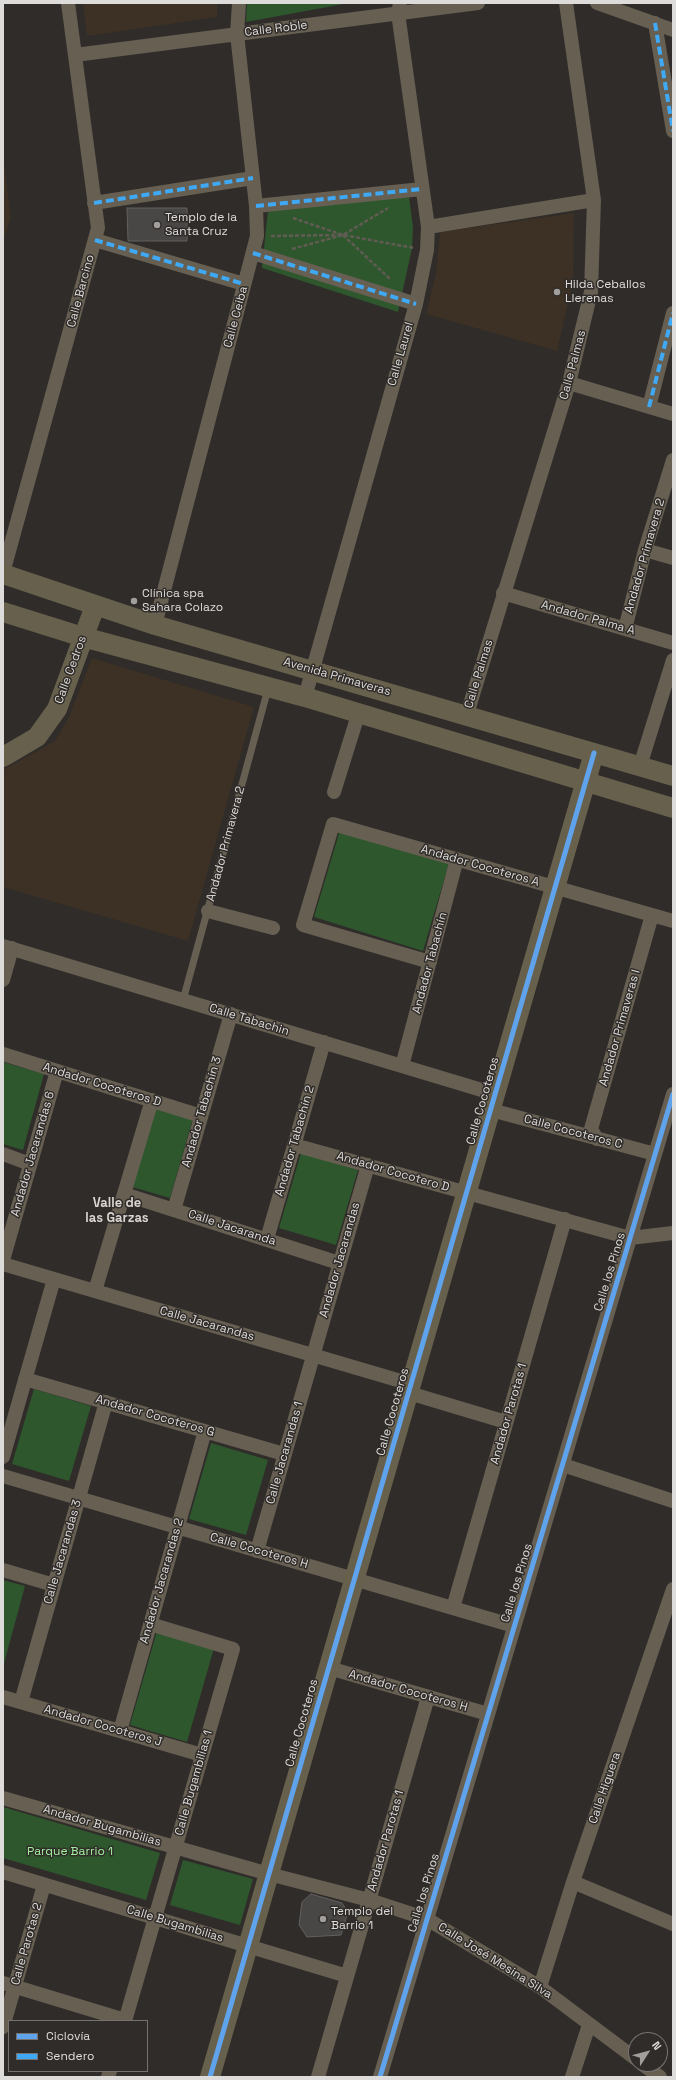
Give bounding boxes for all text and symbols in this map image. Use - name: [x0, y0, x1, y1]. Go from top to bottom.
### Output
- street label: Calle Roble: [244, 18, 308, 40]
- place label: Templo de la Santa Cruz: [165, 211, 237, 239]
- marker: Templo de la Santa Cruz: [152, 220, 162, 230]
- street label: Calle Barcino: [64, 253, 98, 329]
- place label: Hilda Ceballos Llerenas: [565, 278, 646, 306]
- street label: Calle Ceiba: [221, 285, 251, 349]
- marker: Hilda Ceballos Llerenas: [552, 287, 562, 297]
- street label: Calle Laurel: [385, 320, 417, 388]
- street label: Calle Palmas: [557, 329, 589, 401]
- street label: Andador Primavera 2: [622, 497, 668, 615]
- place label: Clínica spa Sahara Colazo: [142, 587, 223, 615]
- marker: Clínica spa Sahara Colazo: [129, 596, 139, 606]
- street label: Andador Palma A: [539, 598, 637, 638]
- street label: Calle Cedros: [52, 634, 90, 706]
- street label: Calle Palmas: [462, 638, 496, 710]
- street label: Avenida Primaveras: [282, 655, 392, 699]
- street label: Andador Primavera 2: [204, 785, 248, 903]
- street label: Andador Cocoteros A: [419, 842, 541, 890]
- street label: Andador Tabachín: [410, 911, 450, 1015]
- street label: Andador Primaveras I: [596, 968, 644, 1088]
- street label: Calle Tabachin: [207, 1001, 291, 1039]
- street label: Andador Tabachín 3: [179, 1055, 225, 1169]
- street label: Calle Cocoteros: [464, 1055, 502, 1147]
- street label: Andador Cocoteros D: [41, 1060, 163, 1110]
- street label: Andador Tabachín 2: [272, 1084, 318, 1198]
- street label: Andador Jacarandas 6: [8, 1090, 58, 1218]
- street label: Calle Cocoteros C: [522, 1112, 624, 1152]
- street label: Andador Cocotero D: [335, 1149, 451, 1195]
- district label: Valle de las Garzas: [85, 1195, 149, 1226]
- street label: Andador Jacarandas: [317, 1201, 363, 1319]
- street label: Calle Jacaranda: [186, 1207, 278, 1249]
- street label: Calle los Pinos: [591, 1231, 629, 1313]
- street label: Calle Jacarandas: [158, 1304, 256, 1344]
- street label: Andador Parotas 1: [488, 1362, 530, 1466]
- street label: Calle Cocoteros: [374, 1366, 412, 1458]
- street label: Andador Cocoteros G: [94, 1392, 216, 1440]
- street label: Calle Jacarandas 1: [263, 1400, 307, 1506]
- street label: Calle Jacarandas 3: [41, 1498, 85, 1606]
- street label: Andador Jacarandas 2: [137, 1517, 187, 1645]
- street label: Calle Cocoteros H: [208, 1530, 310, 1572]
- street label: Calle los Pinos: [498, 1542, 536, 1624]
- street label: Andador Cocoteros H: [347, 1667, 469, 1715]
- street label: Calle Cocoteros: [283, 1677, 321, 1769]
- street label: Andador Cocoteros J: [42, 1702, 164, 1750]
- street label: Calle Bugambilias 1: [172, 1729, 216, 1837]
- street label: Calle Higuera: [586, 1750, 624, 1826]
- street label: Andador Parotas 1: [365, 1789, 407, 1893]
- street label: Andador Bugambilias: [41, 1802, 163, 1850]
- park label: Parque Barrio 1: [27, 1845, 113, 1859]
- street label: Calle los Pinos: [405, 1852, 443, 1934]
- street label: Calle Parotas 2: [8, 1901, 46, 1987]
- street label: Calle Bugambilias: [125, 1902, 225, 1946]
- place label: Templo del Barrio 1: [331, 1905, 393, 1933]
- marker: Templo del Barrio 1: [318, 1914, 328, 1924]
- street label: Calle José Mesina Silva: [435, 1920, 555, 2002]
- legend: [8, 2020, 148, 2072]
- text: Ciclovía: [46, 2028, 90, 2044]
- north arrow: [628, 2032, 668, 2072]
- text: N: [649, 2038, 665, 2053]
- text: Sendero: [46, 2048, 94, 2064]

